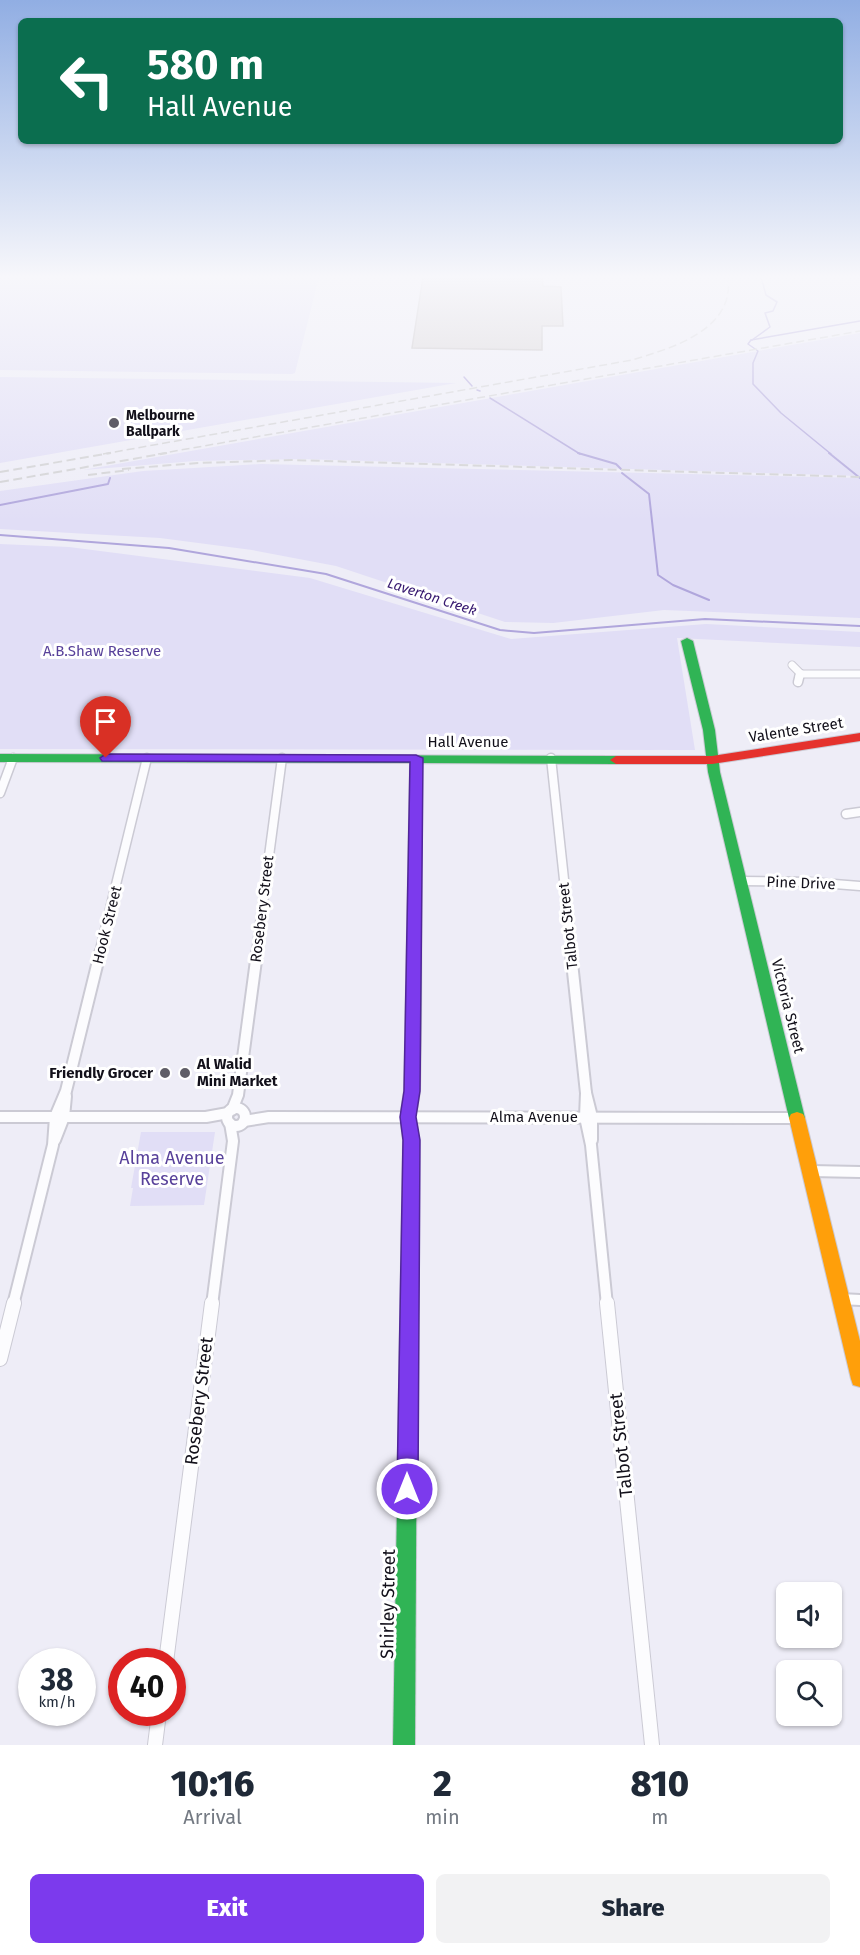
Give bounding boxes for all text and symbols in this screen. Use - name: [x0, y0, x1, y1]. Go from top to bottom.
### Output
- text: 580 m: [147, 40, 264, 90]
- icon: left: [48, 42, 126, 120]
- text: Hall Avenue: [147, 91, 292, 123]
- place label: Melbourne Ballpark: [126, 407, 195, 440]
- marker: Melbourne Ballpark: [107, 416, 121, 430]
- water label: Laverton Creek: [385, 575, 479, 620]
- park label: A.B.Shaw Reserve: [43, 642, 161, 660]
- pin: [80, 696, 131, 758]
- icon: arrive: [89, 705, 122, 738]
- street label: Valente Street: [748, 714, 845, 746]
- street label: Hall Avenue: [428, 733, 508, 751]
- street label: Rosebery Street: [247, 854, 278, 964]
- street label: Pine Drive: [766, 873, 836, 893]
- street label: Talbot Street: [554, 881, 582, 970]
- street label: Hook Street: [89, 883, 126, 966]
- street label: Victoria Street: [768, 957, 809, 1056]
- place label: Al Walid Mini Market: [196, 1055, 278, 1090]
- place label: Friendly Grocer: [49, 1064, 154, 1082]
- marker: Friendly Grocer: [158, 1066, 172, 1080]
- marker: Al Walid Mini Market: [178, 1066, 192, 1080]
- street label: Alma Avenue: [490, 1108, 578, 1126]
- park label: Alma Avenue Reserve: [119, 1147, 225, 1190]
- street label: Rosebery Street: [180, 1335, 218, 1466]
- street label: Talbot Street: [605, 1391, 637, 1498]
- position arrow: [375, 1457, 439, 1521]
- street label: Shirley Street: [376, 1548, 400, 1659]
- map controls: [776, 1582, 842, 1726]
- button: sound: [776, 1582, 842, 1648]
- speed limit sign: 40: [108, 1648, 186, 1726]
- button: search: [776, 1660, 842, 1726]
- text: 38: [40, 1662, 74, 1698]
- text: km/h: [38, 1693, 76, 1711]
- text: 10:16: [171, 1762, 254, 1806]
- text: 2: [433, 1762, 452, 1806]
- text: 810: [631, 1762, 689, 1806]
- text: Arrival: [183, 1805, 242, 1829]
- text: min: [425, 1805, 460, 1829]
- text: m: [651, 1805, 668, 1829]
- button: Exit: [30, 1874, 424, 1943]
- button: Share: [436, 1874, 830, 1943]

